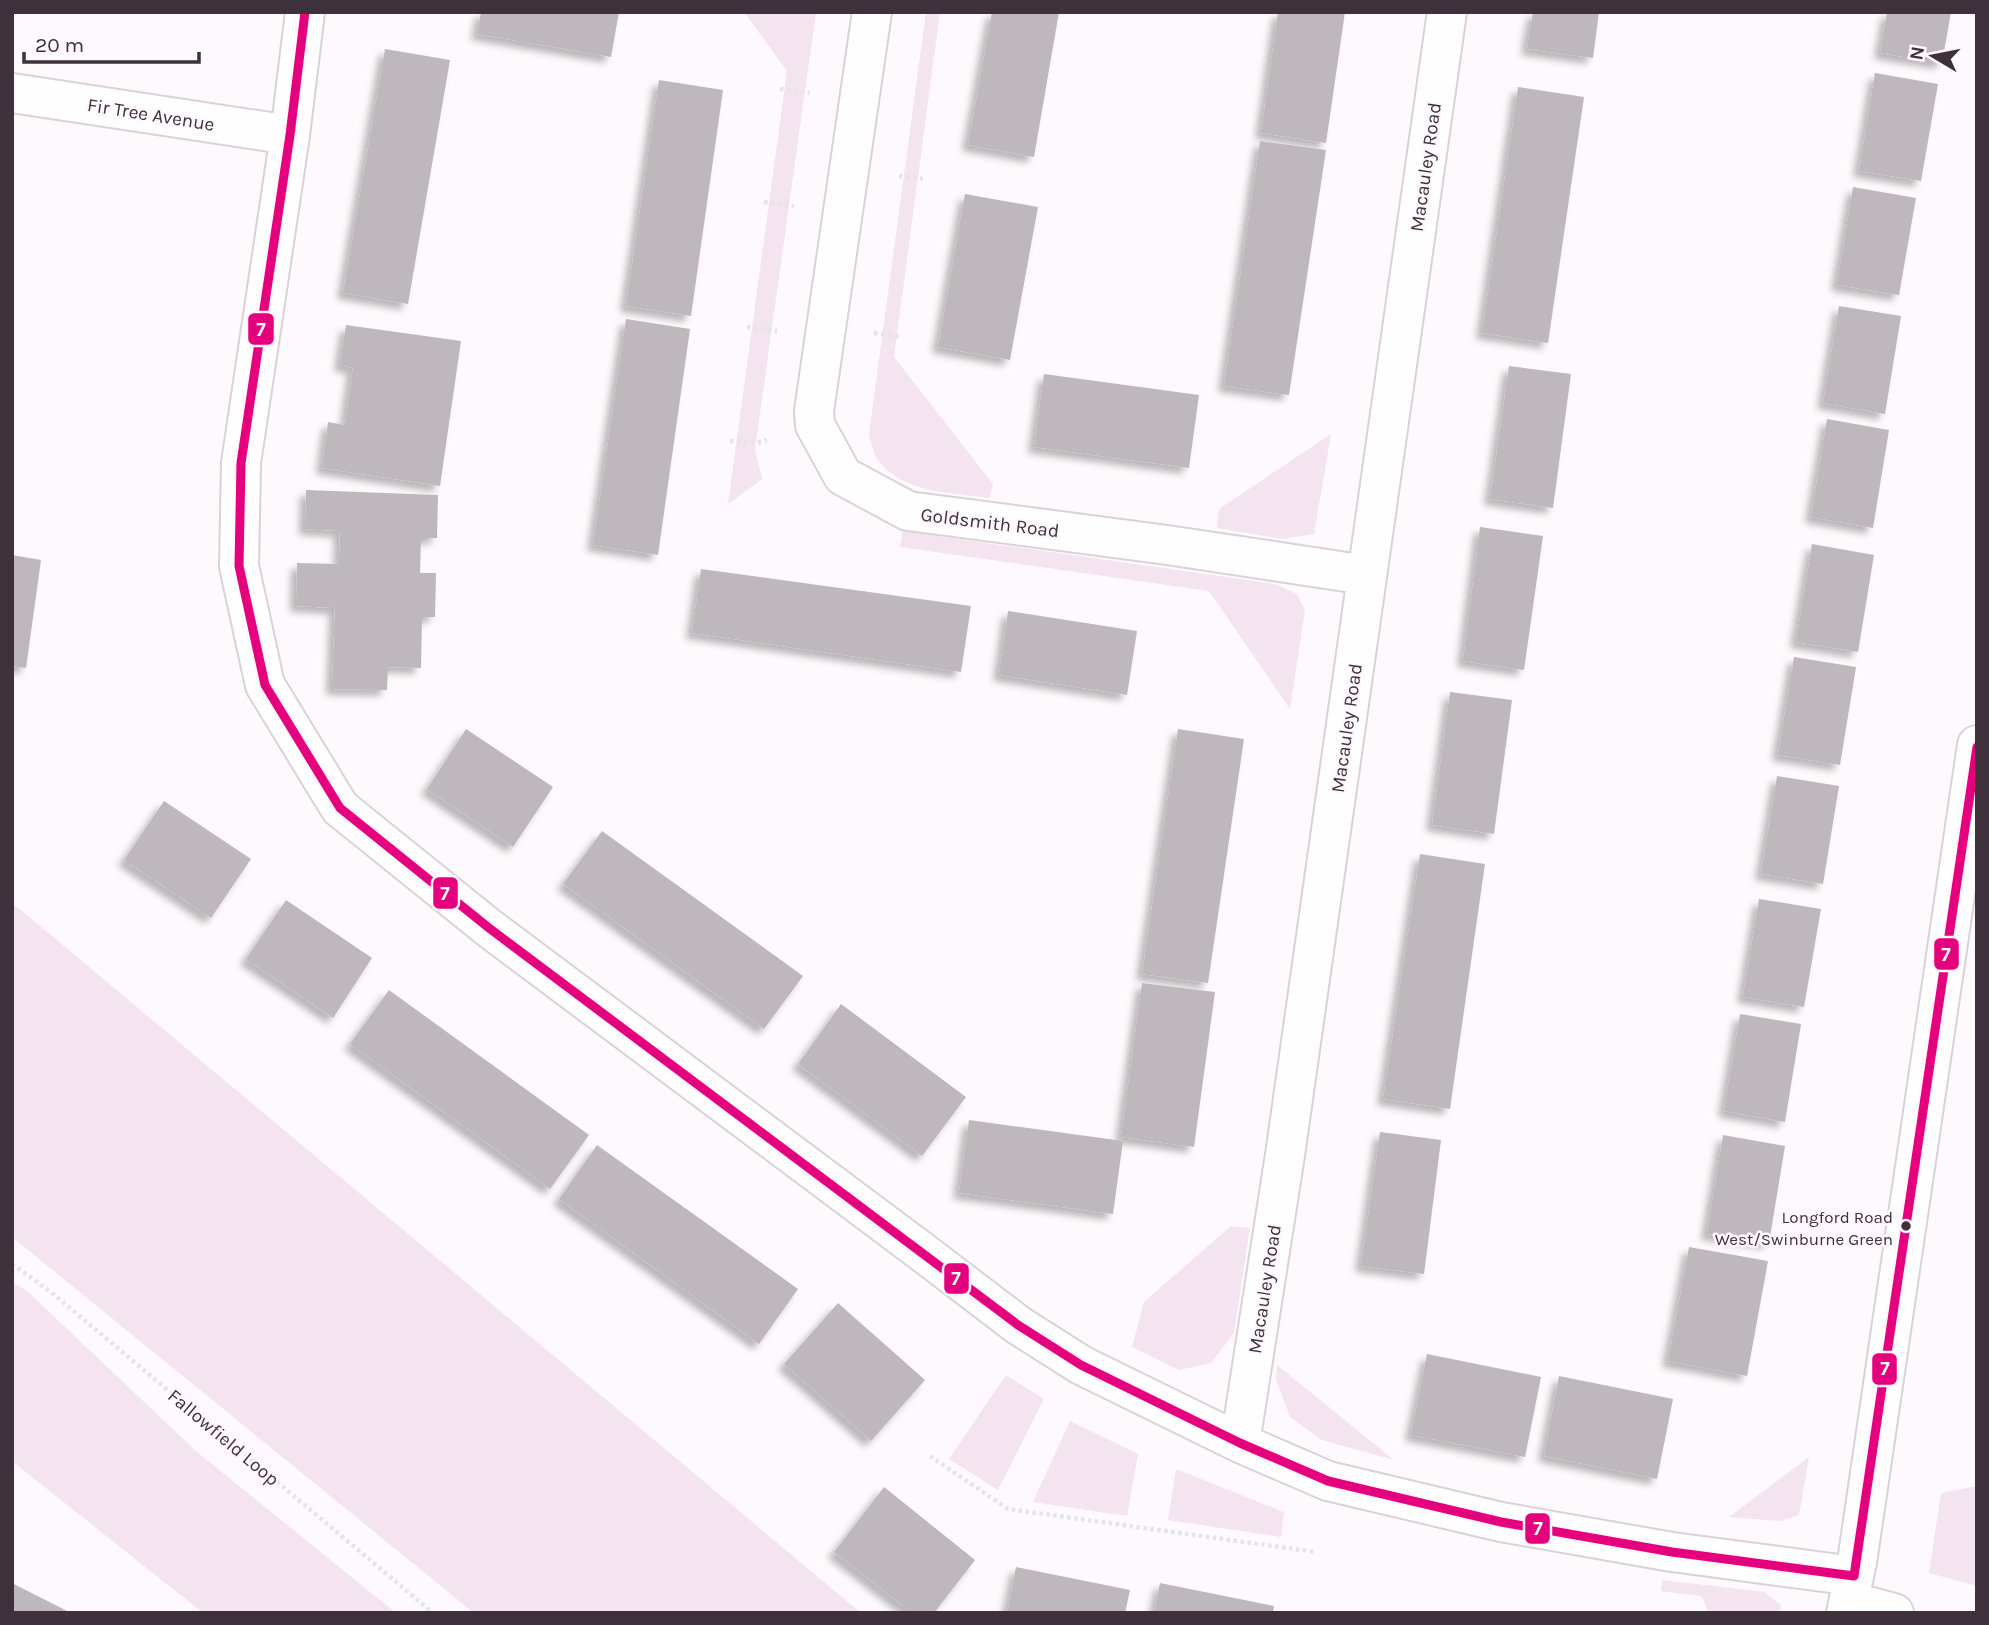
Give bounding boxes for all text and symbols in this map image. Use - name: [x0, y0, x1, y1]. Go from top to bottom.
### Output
- scale bar: [24, 21, 200, 65]
- north arrow: [1898, 21, 1968, 91]
- text: 20 m: [35, 33, 84, 57]
- text: N: [1905, 45, 1929, 62]
- street label: Fir Tree Avenue: [86, 94, 216, 136]
- street label: Macauley Road: [1406, 101, 1446, 233]
- line badge: 7: [247, 312, 275, 346]
- text: 7: [256, 319, 266, 341]
- street label: Goldsmith Road: [919, 504, 1060, 542]
- street label: Macauley Road: [1327, 662, 1367, 794]
- line badge: 7: [432, 876, 459, 910]
- text: 7: [440, 883, 450, 905]
- line badge: 7: [1933, 937, 1960, 971]
- text: 7: [1941, 944, 1951, 966]
- place label: Longford Road West/Swinburne Green: [1715, 1207, 1893, 1249]
- marker: Longford Road West/Swinburne Green: [1899, 1219, 1913, 1233]
- street label: Macauley Road: [1244, 1223, 1286, 1355]
- line badge: 7: [943, 1262, 970, 1295]
- text: 7: [951, 1268, 961, 1290]
- line badge: 7: [1871, 1352, 1898, 1386]
- text: 7: [1880, 1358, 1890, 1380]
- street label: Fallowfield Loop: [163, 1385, 283, 1491]
- line badge: 7: [1524, 1512, 1551, 1545]
- text: 7: [1533, 1518, 1543, 1540]

